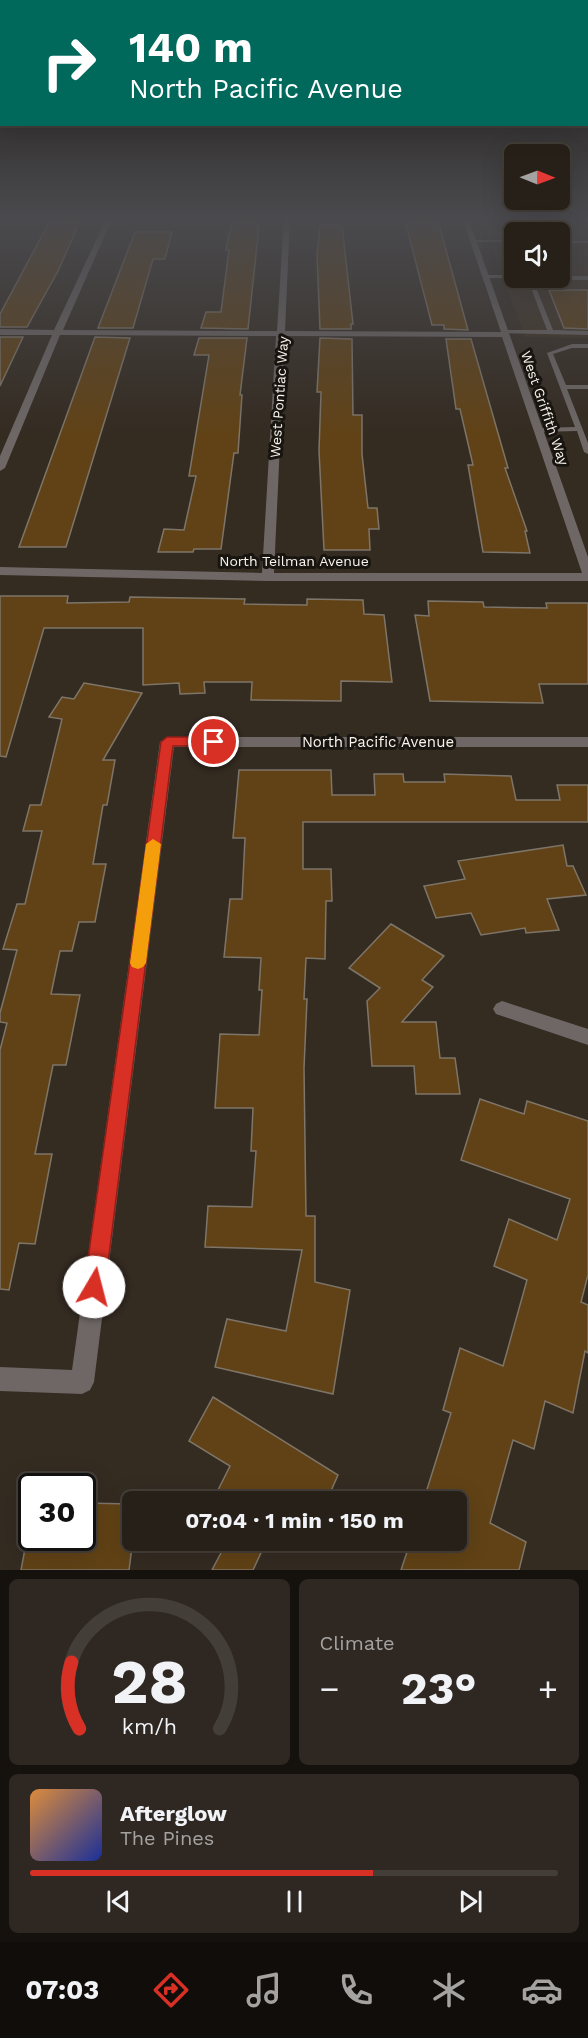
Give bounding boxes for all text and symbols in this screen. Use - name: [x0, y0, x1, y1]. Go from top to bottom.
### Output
- text: 140 m: [129, 23, 253, 72]
- icon: right: [30, 24, 108, 102]
- text: North Pacific Avenue: [129, 73, 403, 105]
- north arrow: [504, 144, 570, 210]
- map controls: [504, 144, 570, 288]
- button: sound: [504, 222, 570, 288]
- street label: West Pontiac Way: [267, 335, 291, 458]
- street label: West Griffith Way: [518, 349, 572, 468]
- street label: North Teilman Avenue: [219, 553, 369, 569]
- pin: [188, 716, 239, 767]
- icon: arrive: [197, 725, 230, 758]
- street label: North Pacific Avenue: [302, 733, 454, 751]
- position arrow: [62, 1255, 126, 1319]
- speed limit sign: 30: [18, 1473, 96, 1551]
- text: 07:04 · 1 min · 150 m: [185, 1508, 404, 1533]
- text: Climate: [320, 1631, 395, 1655]
- text: 28: [111, 1645, 187, 1718]
- text: 23°: [401, 1662, 477, 1715]
- text: −: [320, 1669, 339, 1708]
- text: +: [538, 1669, 558, 1708]
- text: km/h: [122, 1714, 177, 1739]
- text: Afterglow: [120, 1801, 227, 1826]
- text: The Pines: [120, 1826, 214, 1850]
- icon: previous: [102, 1885, 135, 1918]
- icon: pause: [278, 1885, 311, 1918]
- icon: next: [454, 1885, 487, 1918]
- icon: directions: [150, 1969, 192, 2011]
- icon: music: [243, 1969, 285, 2011]
- icon: phone: [335, 1969, 377, 2011]
- icon: climate: [428, 1969, 470, 2011]
- icon: car: [521, 1969, 563, 2011]
- text: 07:03: [25, 1974, 99, 2006]

